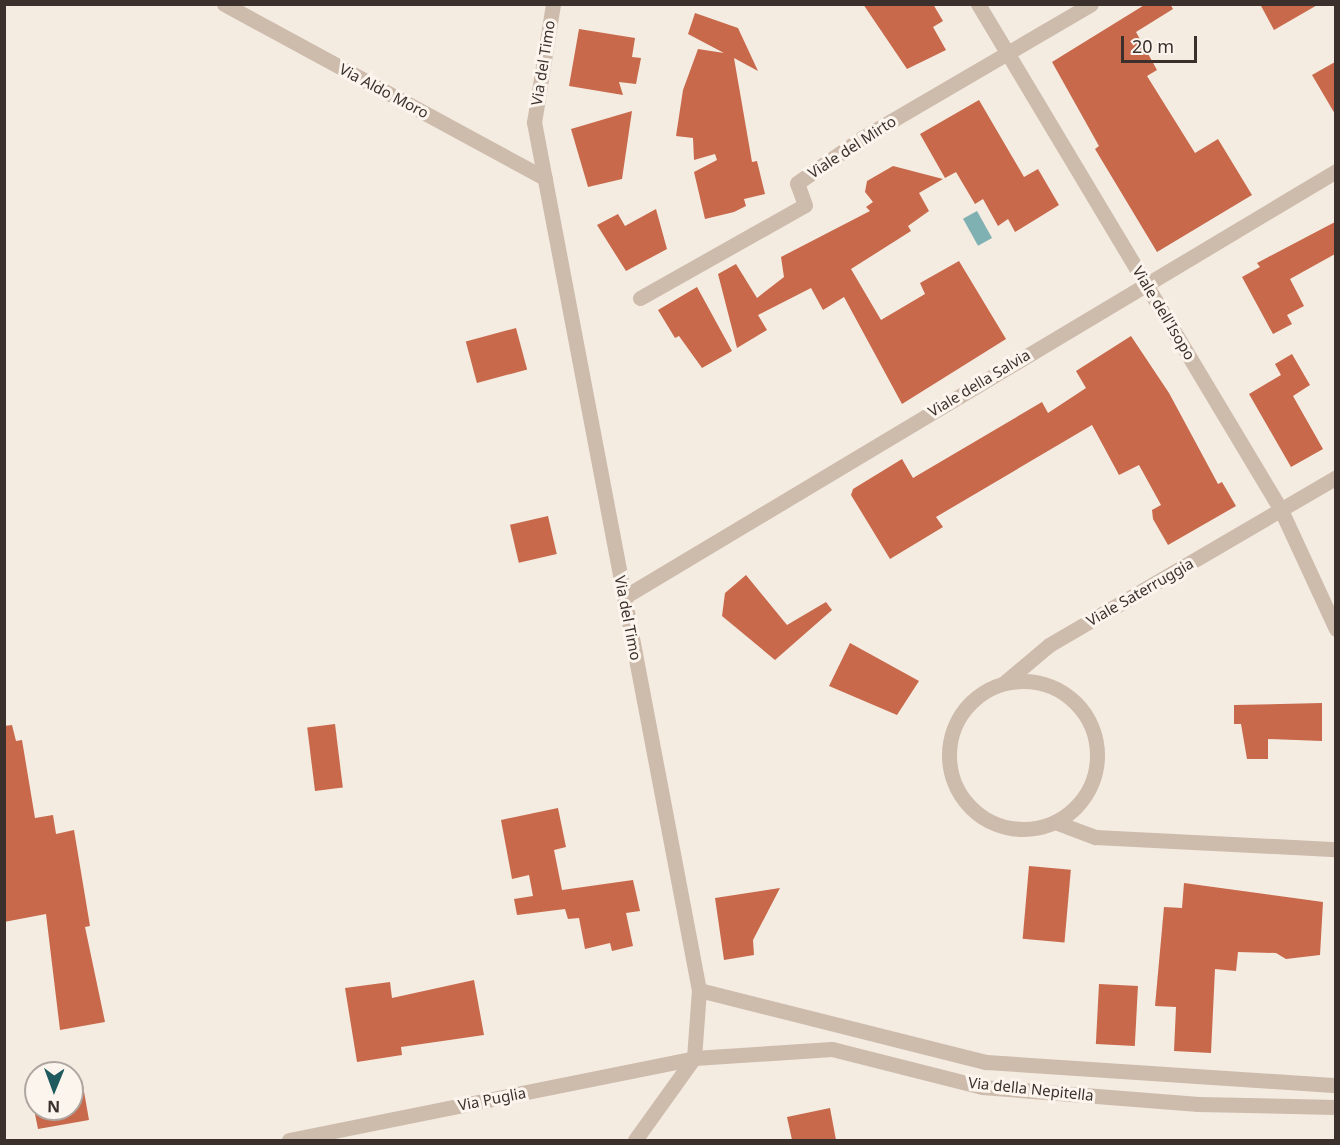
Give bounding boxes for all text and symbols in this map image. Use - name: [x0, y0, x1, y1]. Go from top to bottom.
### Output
- street label: Via del Timo: [527, 19, 559, 107]
- scale bar: [1124, 24, 1200, 62]
- text: 20 m: [1132, 34, 1174, 58]
- street label: Via Aldo Moro: [336, 60, 432, 122]
- street label: Viale del Mirto: [805, 112, 899, 182]
- street label: Viale dell'Isopo: [1129, 263, 1199, 363]
- street label: Viale della Salvia: [925, 345, 1033, 421]
- street label: Viale Saterruggia: [1083, 554, 1197, 630]
- street label: Via del Timo: [611, 574, 645, 662]
- north arrow: [24, 1061, 84, 1121]
- street label: Via della Nepitella: [967, 1073, 1095, 1105]
- street label: Via Puglia: [456, 1084, 528, 1114]
- text: N: [47, 1096, 60, 1118]

